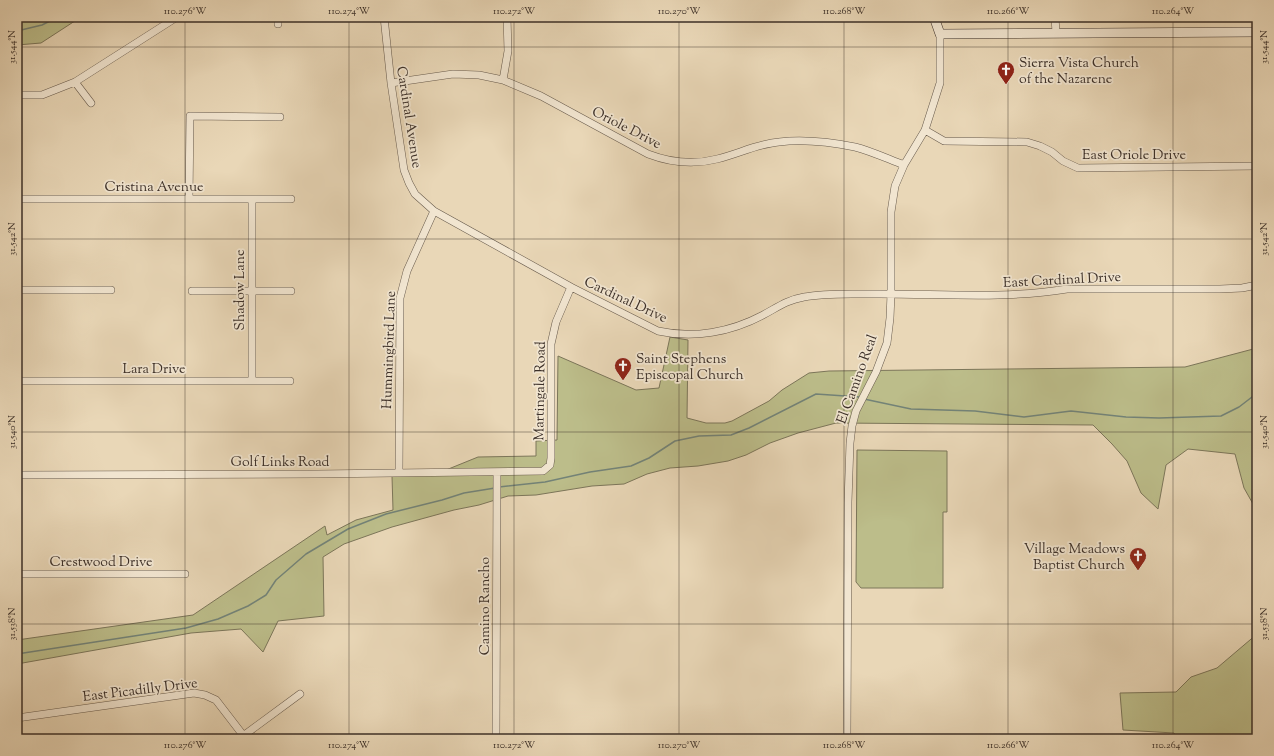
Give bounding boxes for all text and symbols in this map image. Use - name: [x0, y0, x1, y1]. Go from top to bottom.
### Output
- text: 110.276°W: [164, 4, 206, 19]
- text: 110.274°W: [328, 4, 370, 19]
- text: 110.272°W: [493, 4, 535, 19]
- text: 110.270°W: [658, 4, 700, 19]
- text: 110.268°W: [823, 4, 865, 19]
- text: 110.266°W: [987, 4, 1029, 19]
- text: 110.264°W: [1152, 4, 1194, 19]
- text: 31.544°N: [5, 30, 20, 64]
- text: 31.544°N: [1257, 30, 1272, 64]
- place label: Sierra Vista Church of the Nazarene: [1019, 54, 1139, 90]
- church icon: Sierra Vista Church of the Nazarene: [996, 60, 1016, 85]
- street label: Cardinal Avenue: [390, 65, 426, 170]
- street label: Oriole Drive: [588, 103, 664, 155]
- street label: East Oriole Drive: [1082, 146, 1186, 166]
- street label: Cristina Avenue: [104, 178, 204, 198]
- text: 31.542°N: [5, 222, 20, 256]
- text: 31.542°N: [1257, 222, 1272, 256]
- street label: Shadow Lane: [231, 250, 251, 330]
- street label: East Cardinal Drive: [1003, 268, 1122, 294]
- street label: Cardinal Drive: [580, 273, 670, 329]
- street label: Hummingbird Lane: [378, 291, 402, 410]
- street label: El Camino Real: [832, 332, 883, 427]
- street label: Martingale Road: [530, 341, 552, 441]
- place label: Saint Stephens Episcopal Church: [636, 350, 744, 386]
- church icon: Saint Stephens Episcopal Church: [613, 356, 633, 381]
- street label: Lara Drive: [122, 360, 186, 380]
- text: 31.540°N: [5, 415, 20, 449]
- text: 31.540°N: [1257, 415, 1272, 449]
- street label: Golf Links Road: [230, 453, 330, 473]
- place label: Village Meadows Baptist Church: [1024, 540, 1125, 576]
- church icon: Village Meadows Baptist Church: [1128, 546, 1148, 571]
- street label: Crestwood Drive: [49, 553, 153, 573]
- street label: Camino Rancho: [476, 556, 496, 655]
- text: 31.538°N: [5, 607, 20, 641]
- text: 31.538°N: [1257, 607, 1272, 641]
- street label: East Picadilly Drive: [82, 674, 199, 708]
- text: 110.276°W: [164, 738, 206, 753]
- text: 110.274°W: [328, 738, 370, 753]
- text: 110.272°W: [493, 738, 535, 753]
- text: 110.270°W: [658, 738, 700, 753]
- text: 110.268°W: [823, 738, 865, 753]
- text: 110.266°W: [987, 738, 1029, 753]
- text: 110.264°W: [1152, 738, 1194, 753]

